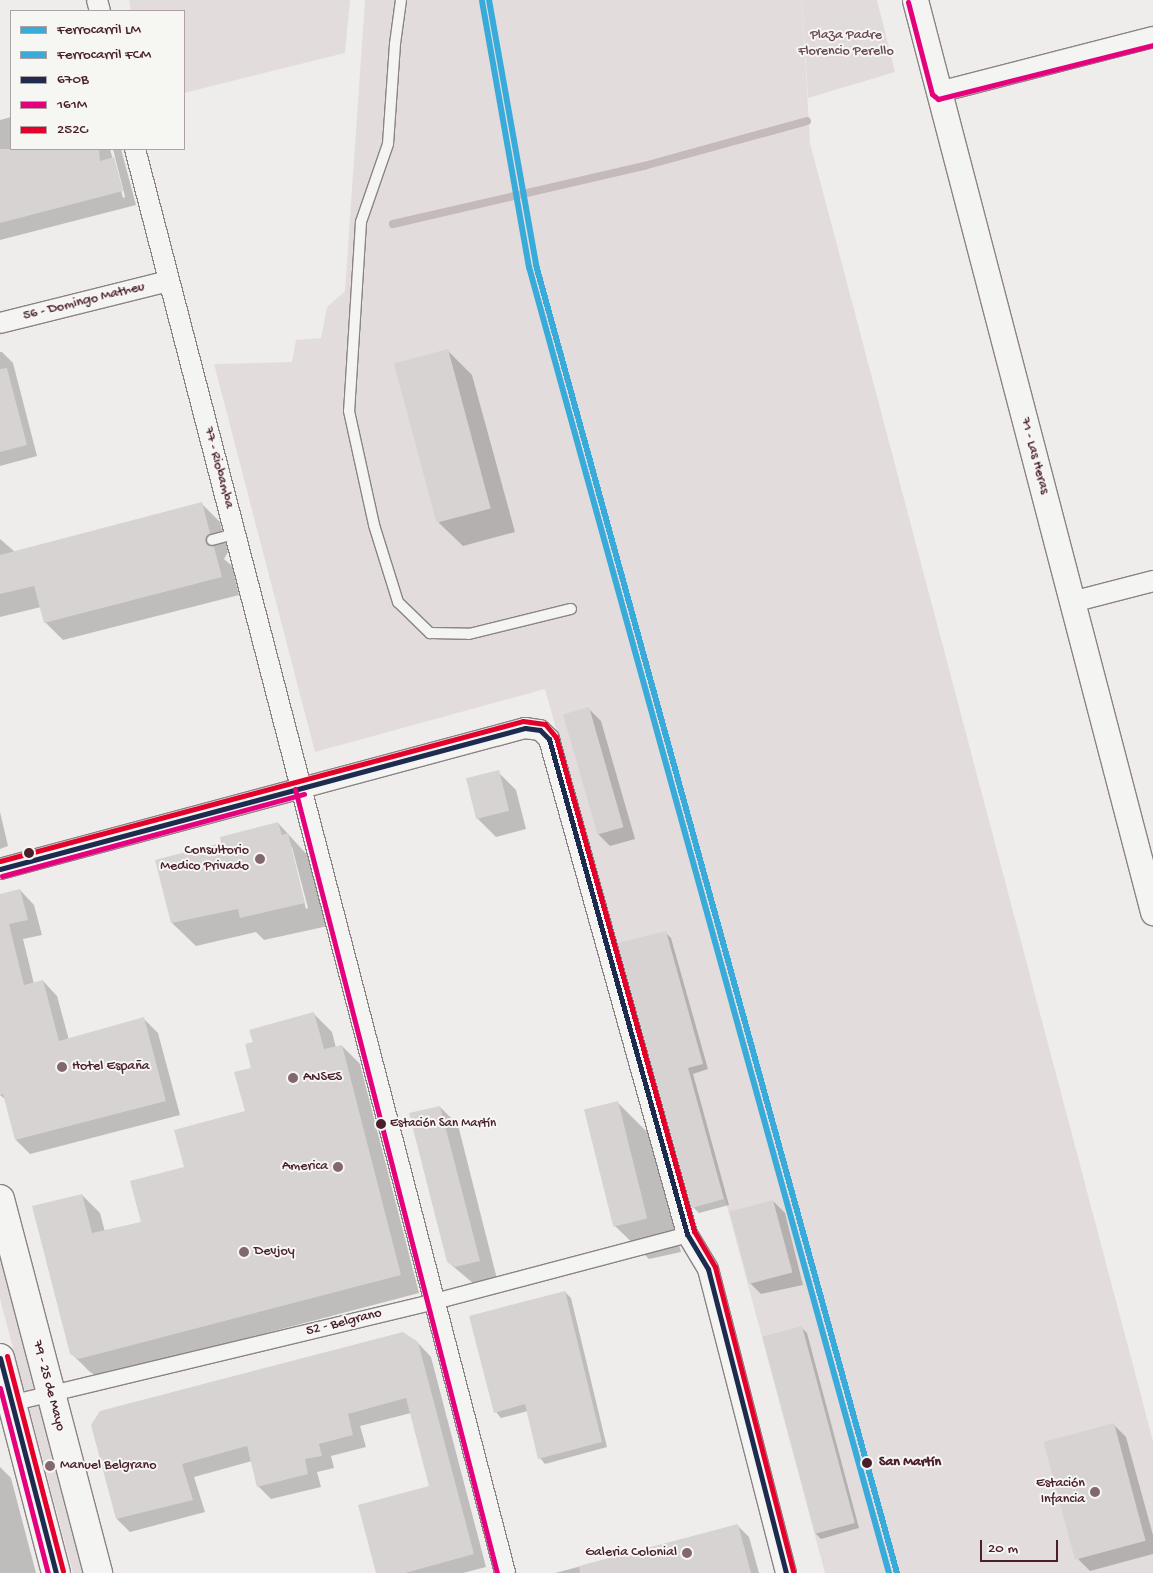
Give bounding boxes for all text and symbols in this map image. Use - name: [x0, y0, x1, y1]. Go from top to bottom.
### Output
- legend: [10, 10, 185, 150]
- text: Ferrocarril LM: [57, 21, 141, 39]
- park label: Plaza Padre Florencio Perello: [798, 28, 894, 60]
- text: Ferrocarril FCM: [57, 46, 151, 64]
- text: 670B: [57, 71, 89, 89]
- text: 161M: [57, 96, 87, 114]
- text: 252C: [57, 121, 88, 139]
- street label: 56 - Domingo Matheu: [22, 279, 146, 325]
- street label: 71 - Las Heras: [1016, 416, 1052, 496]
- street label: 77 - Riobamba: [199, 426, 237, 510]
- place label: Consultorio Medico Privado: [160, 843, 249, 876]
- unlabelled marker: [24, 848, 34, 858]
- marker: Consultorio Medico Privado: [253, 852, 267, 866]
- place label: Hotel España: [72, 1059, 150, 1075]
- marker: Hotel España: [56, 1061, 68, 1073]
- place label: ANSES: [303, 1070, 342, 1086]
- marker: ANSES: [287, 1072, 299, 1084]
- place label: Estación San Martín: [390, 1116, 496, 1132]
- marker: Estación San Martín: [376, 1119, 386, 1129]
- place label: America: [282, 1159, 328, 1175]
- marker: America: [332, 1161, 344, 1173]
- place label: Devjoy: [254, 1244, 295, 1260]
- marker: Devjoy: [238, 1246, 250, 1258]
- street label: 52 - Belgrano: [304, 1305, 384, 1341]
- street label: 79 - 25 de Mayo: [28, 1339, 68, 1433]
- marker: San Martín: [859, 1455, 875, 1471]
- place label: San Martín: [879, 1455, 941, 1471]
- place label: Manuel Belgrano: [60, 1458, 156, 1474]
- marker: Manuel Belgrano: [44, 1460, 56, 1472]
- place label: Estación Infancia: [1036, 1476, 1085, 1508]
- marker: Estación Infancia: [1089, 1486, 1101, 1498]
- scale bar: [983, 1530, 1060, 1562]
- text: 20 m: [988, 1540, 1018, 1558]
- place label: Galeria Colonial: [585, 1545, 677, 1561]
- marker: Galeria Colonial: [681, 1547, 693, 1559]

